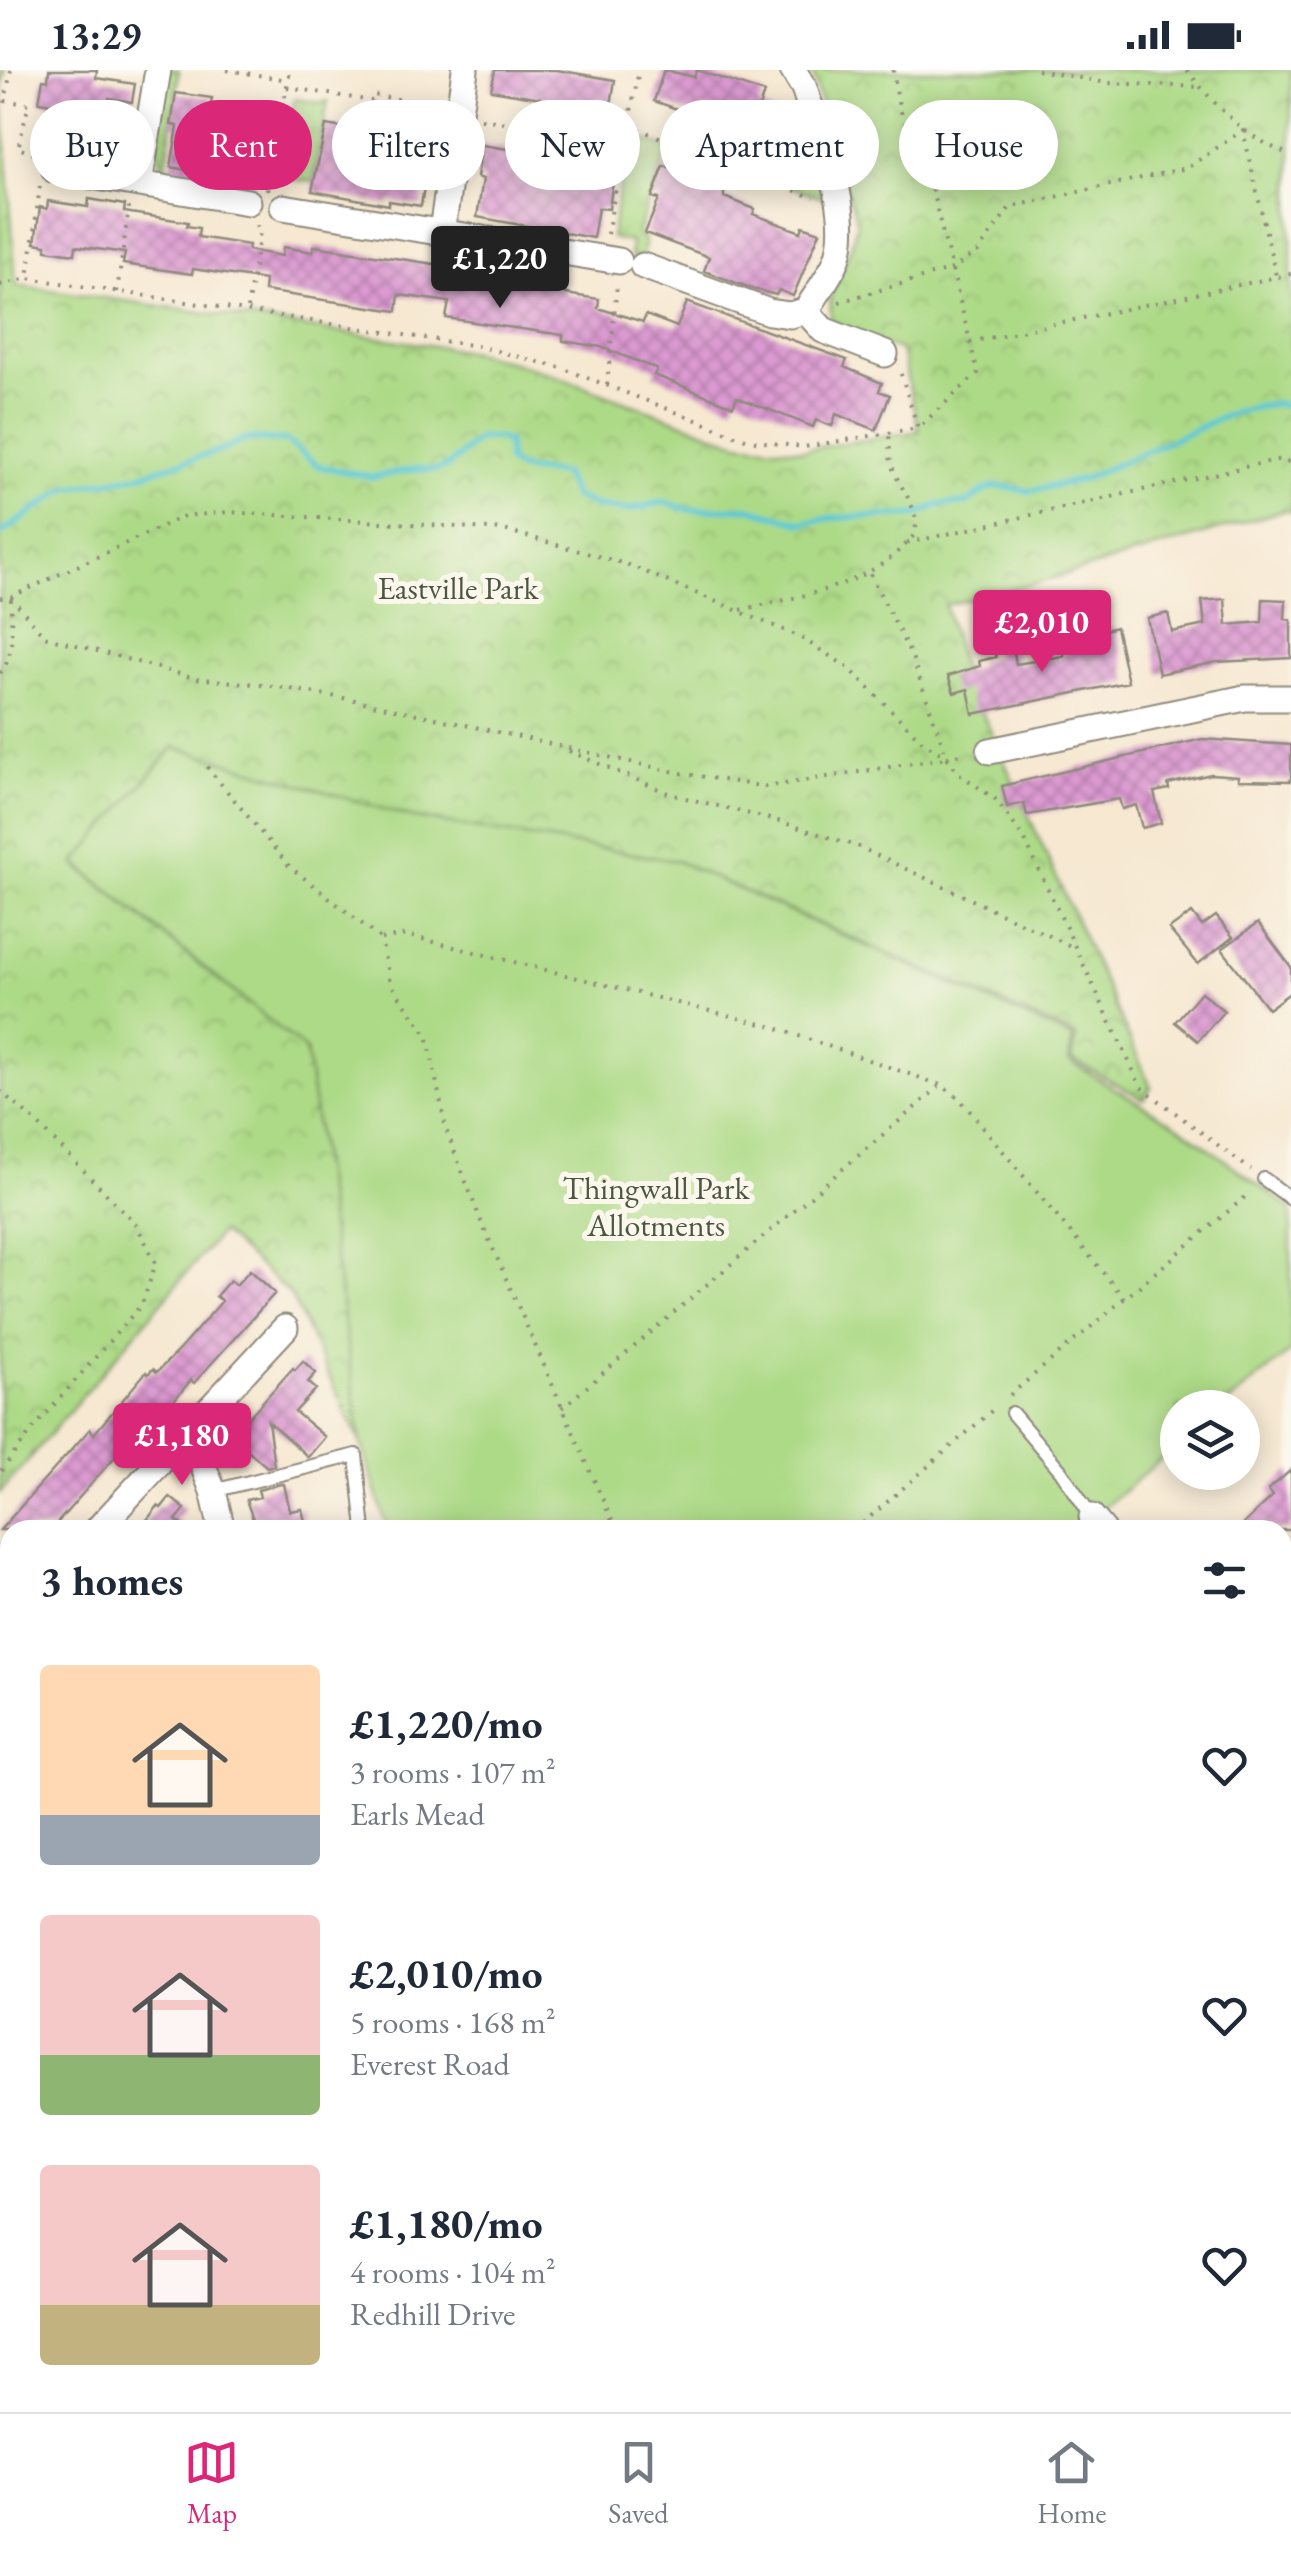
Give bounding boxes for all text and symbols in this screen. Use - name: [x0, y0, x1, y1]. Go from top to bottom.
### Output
- text: 13:29: [50, 11, 141, 60]
- chip: Buy: [30, 100, 154, 190]
- chip: Rent: [174, 100, 312, 190]
- chip: Filters: [332, 100, 485, 190]
- chip: New: [505, 100, 640, 190]
- chip: Apartment: [660, 100, 879, 190]
- chip: House: [899, 100, 1058, 190]
- pin: £1,220: [419, 226, 581, 311]
- text: £1,220: [453, 237, 547, 279]
- park label: Eastville Park: [377, 567, 540, 609]
- pin: £2,010: [961, 590, 1123, 675]
- text: £2,010: [995, 601, 1089, 643]
- park label: Thingwall Park Allotments: [562, 1167, 751, 1246]
- map controls: [1160, 1390, 1260, 1490]
- button: layers: [1160, 1390, 1260, 1490]
- pin: £1,180: [101, 1403, 263, 1488]
- text: £1,180: [135, 1414, 229, 1456]
- text: 3 homes: [40, 1553, 183, 1608]
- icon: filters: [1197, 1553, 1252, 1608]
- text: £1,220/mo: [350, 1696, 543, 1751]
- icon: home: [120, 1705, 240, 1825]
- icon: heart: [1197, 1738, 1252, 1793]
- text: 3 rooms · 107 m²: [350, 1751, 556, 1793]
- text: Earls Mead: [350, 1793, 485, 1835]
- text: £2,010/mo: [350, 1946, 543, 2001]
- icon: home: [120, 1955, 240, 2075]
- icon: heart: [1197, 1988, 1252, 2043]
- text: 5 rooms · 168 m²: [350, 2001, 556, 2043]
- text: Everest Road: [350, 2043, 510, 2085]
- text: £1,180/mo: [350, 2196, 543, 2251]
- icon: home: [120, 2205, 240, 2325]
- icon: heart: [1197, 2238, 1252, 2293]
- text: 4 rooms · 104 m²: [350, 2251, 556, 2293]
- text: Redhill Drive: [350, 2293, 516, 2335]
- tab: Map: [184, 2435, 239, 2531]
- tab: Saved: [608, 2435, 668, 2531]
- tab: Home: [1037, 2435, 1107, 2531]

